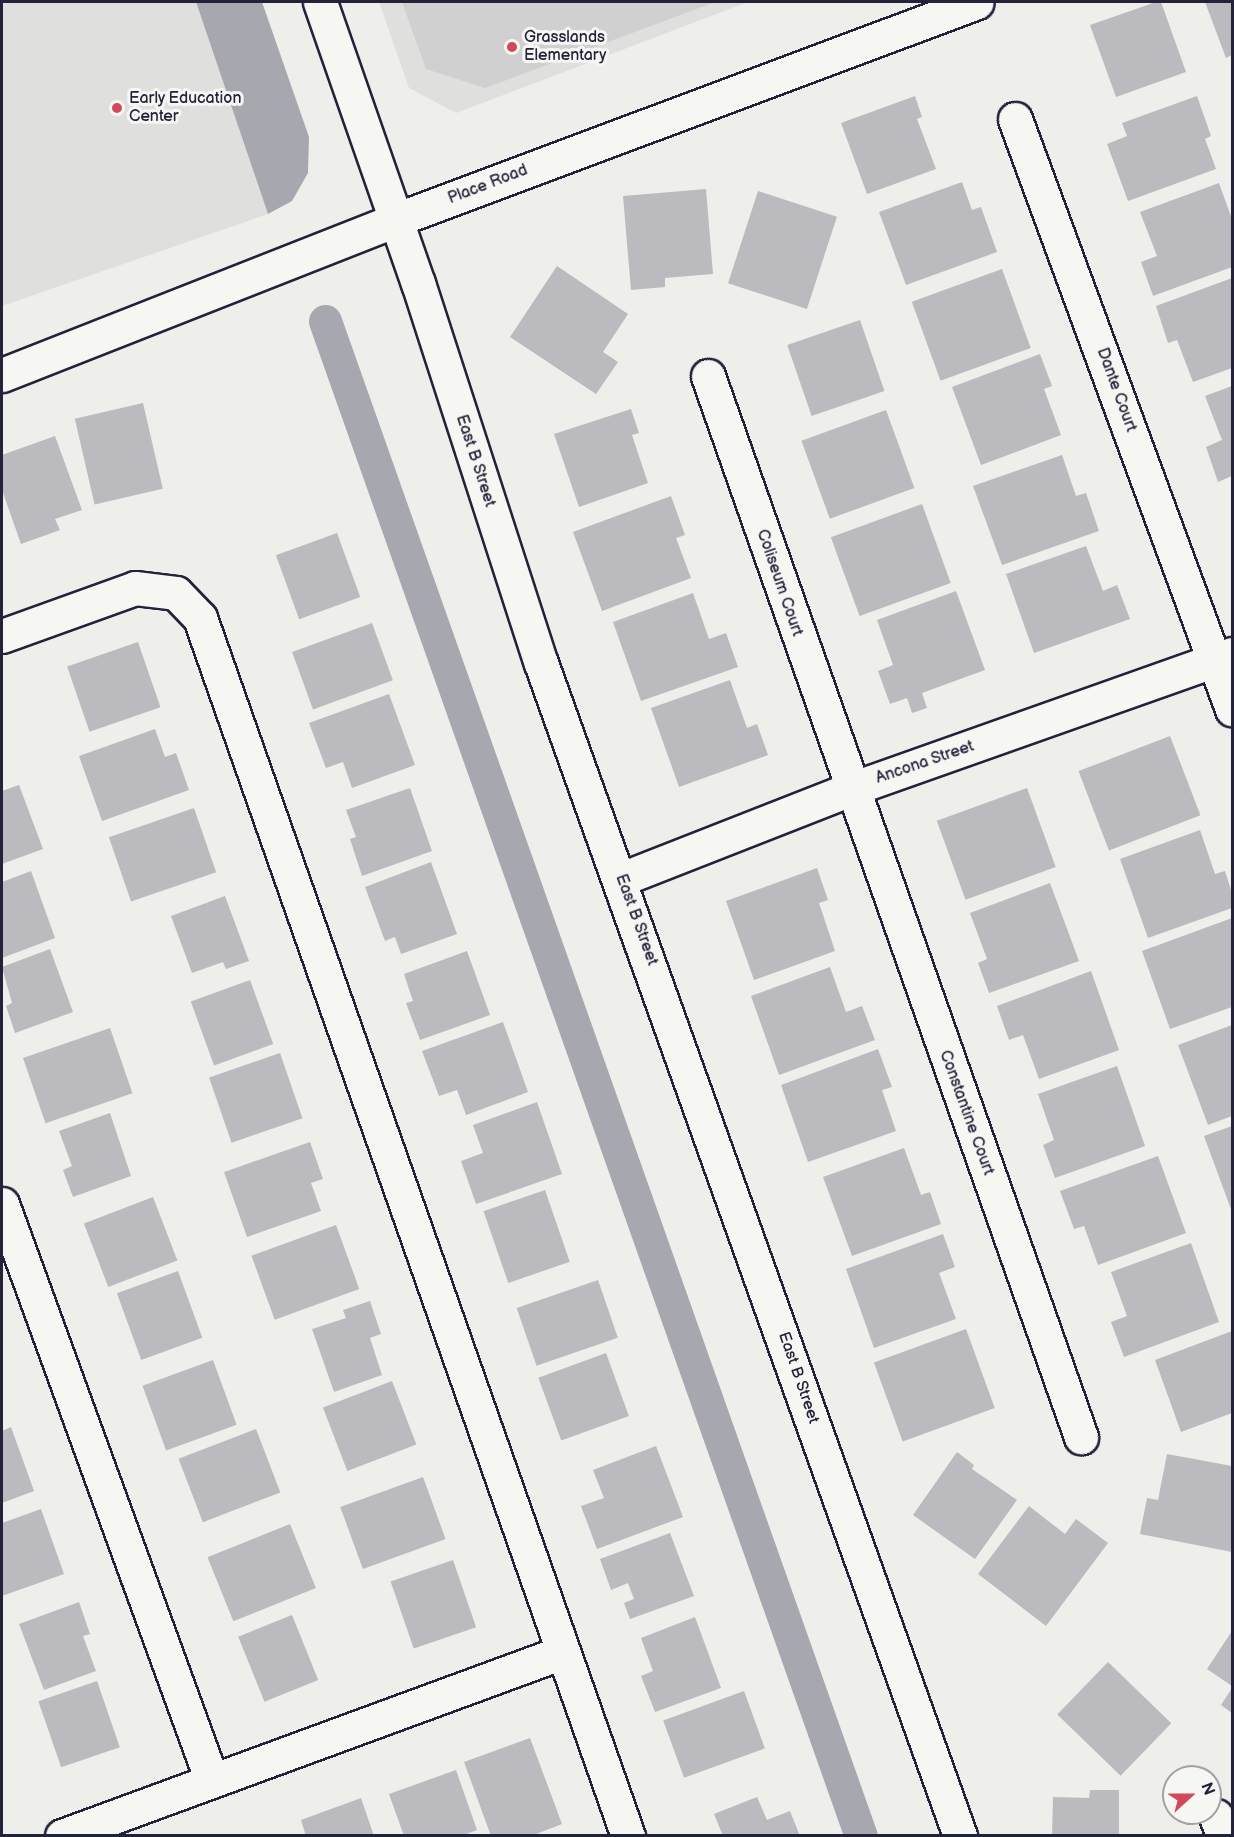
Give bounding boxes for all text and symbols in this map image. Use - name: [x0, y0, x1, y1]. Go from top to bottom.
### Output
- place label: Grasslands Elementary: [524, 28, 607, 66]
- marker: Grasslands Elementary: [505, 40, 519, 54]
- place label: Early Education Center: [129, 89, 242, 127]
- marker: Early Education Center: [110, 101, 124, 115]
- street label: Place Road: [446, 161, 530, 209]
- street label: Dante Court: [1092, 345, 1140, 435]
- street label: East B Street: [451, 412, 499, 510]
- street label: Coliseum Court: [752, 527, 806, 639]
- street label: Ancona Street: [873, 737, 977, 789]
- street label: East B Street: [611, 872, 661, 968]
- street label: Constantine Court: [934, 1048, 998, 1178]
- street label: East B Street: [773, 1330, 823, 1426]
- north arrow: [1162, 1765, 1222, 1825]
- text: N: [1196, 1780, 1218, 1798]

